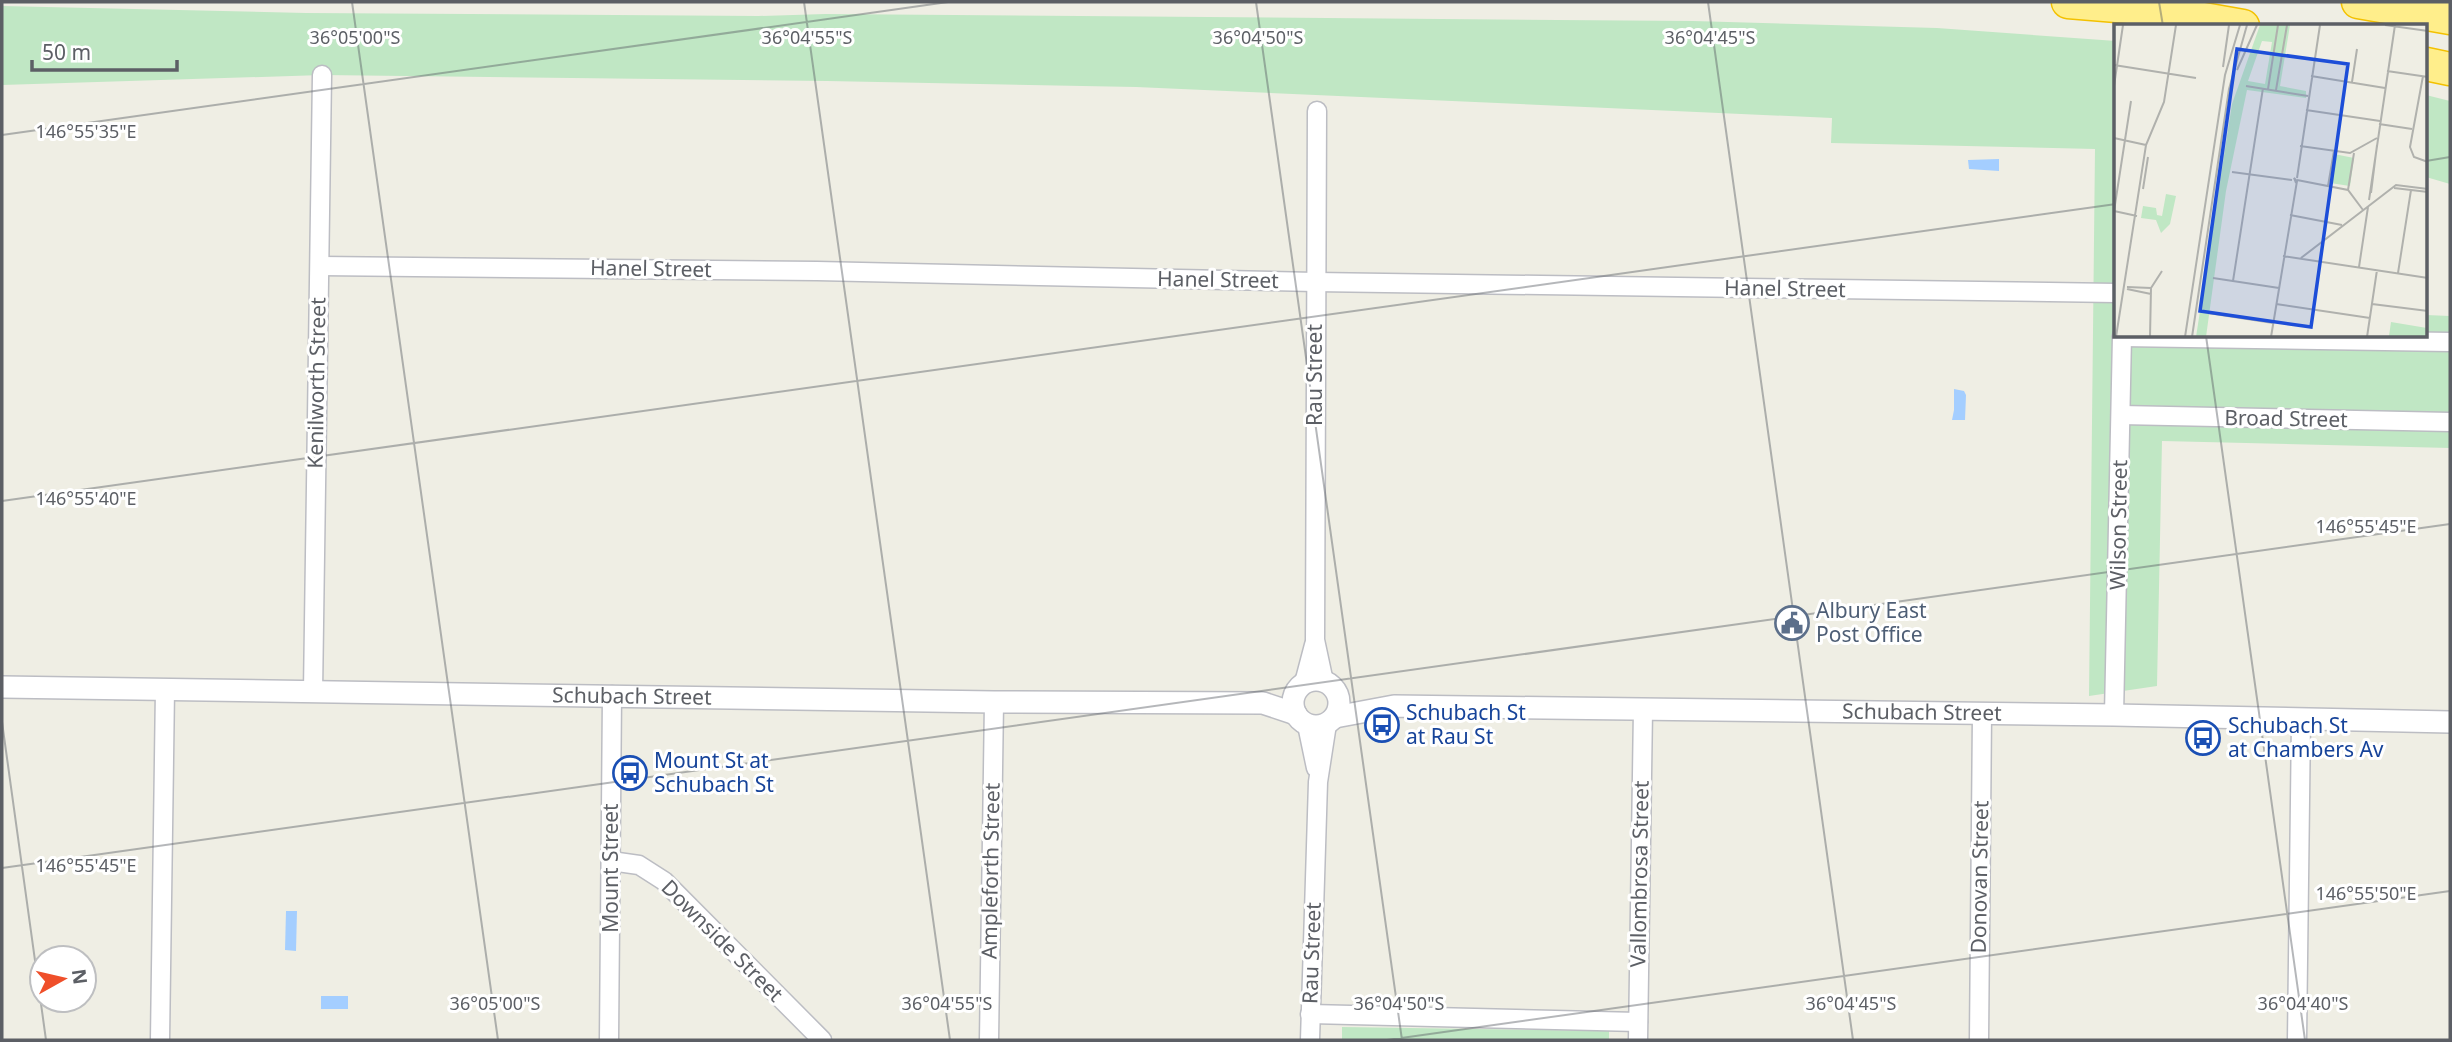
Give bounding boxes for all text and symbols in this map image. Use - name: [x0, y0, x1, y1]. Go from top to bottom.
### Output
- inset map: [2114, 24, 2428, 338]
- text: 36°05'00"S: [310, 25, 400, 49]
- text: 36°04'55"S: [762, 25, 852, 49]
- text: 36°04'50"S: [1213, 25, 1303, 49]
- text: 36°04'45"S: [1665, 25, 1755, 49]
- scale bar: [32, 28, 177, 72]
- text: 50 m: [42, 38, 91, 66]
- text: 146°55'35"E: [35, 119, 137, 143]
- street label: Hanel Street: [590, 253, 713, 283]
- street label: Hanel Street: [1157, 264, 1280, 294]
- street label: Hanel Street: [1724, 273, 1847, 303]
- street label: Kenilworth Street: [301, 297, 331, 469]
- street label: Rau Street: [1300, 324, 1328, 426]
- street label: Broad Street: [2224, 403, 2348, 433]
- street label: Wilson Street: [2103, 459, 2133, 590]
- text: 146°55'40"E: [35, 486, 137, 510]
- text: 146°55'45"E: [2315, 514, 2417, 538]
- place label: Albury East Post Office: [1816, 596, 1927, 648]
- public building icon: Albury East Post Office: [1773, 604, 1811, 642]
- street label: Schubach Street: [552, 680, 712, 711]
- street label: Schubach Street: [1842, 697, 2002, 727]
- place label: Schubach St at Rau St: [1406, 698, 1526, 750]
- bus stop icon: Schubach St at Rau St: [1363, 706, 1401, 744]
- place label: Schubach St at Chambers Av: [2228, 711, 2384, 763]
- bus stop icon: Schubach St at Chambers Av: [2184, 719, 2222, 757]
- place label: Mount St at Schubach St: [654, 746, 774, 798]
- bus stop icon: Mount St at Schubach St: [611, 754, 649, 792]
- street label: Vallombrosa Street: [1623, 780, 1655, 968]
- street label: Ampleforth Street: [974, 782, 1006, 959]
- street label: Donovan Street: [1964, 800, 1994, 954]
- street label: Mount Street: [596, 803, 624, 933]
- text: 146°55'45"E: [35, 853, 137, 877]
- street label: Downside Street: [656, 873, 790, 1008]
- text: 146°55'50"E: [2315, 881, 2417, 905]
- street label: Rau Street: [1295, 901, 1327, 1004]
- north arrow: [28, 944, 98, 1014]
- text: N: [66, 967, 94, 986]
- text: 36°05'00"S: [450, 991, 540, 1015]
- text: 36°04'55"S: [902, 991, 992, 1015]
- text: 36°04'50"S: [1354, 991, 1444, 1015]
- text: 36°04'45"S: [1806, 991, 1896, 1015]
- text: 36°04'40"S: [2258, 991, 2348, 1015]

